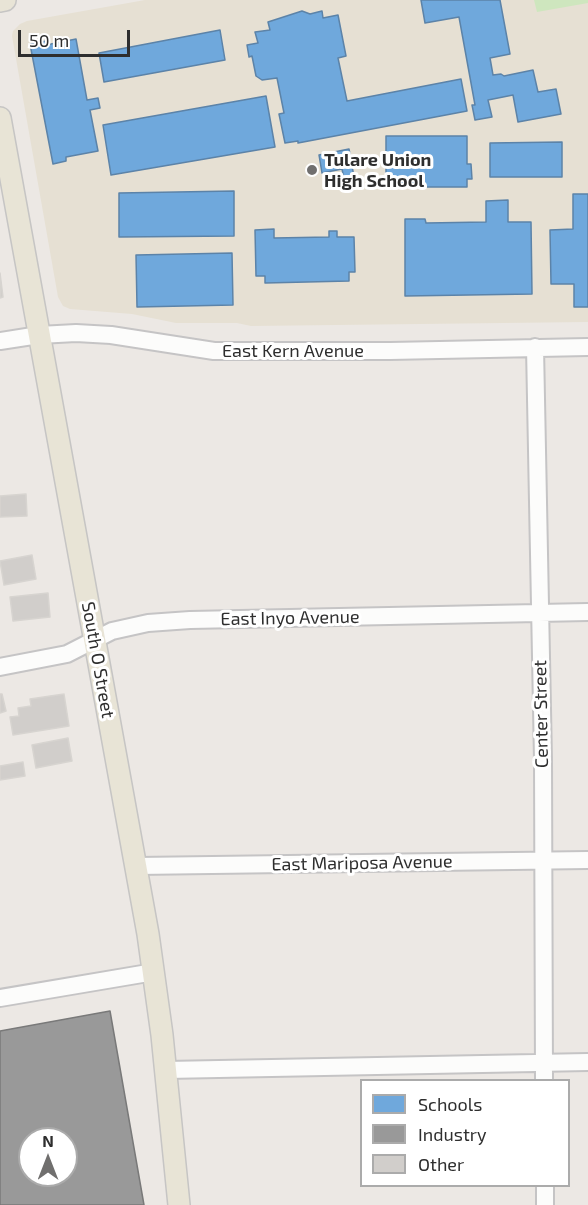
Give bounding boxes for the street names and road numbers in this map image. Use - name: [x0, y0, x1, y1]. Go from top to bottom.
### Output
- street label: East Kern Avenue: [222, 340, 364, 362]
- street label: South O Street: [77, 600, 119, 720]
- street label: East Inyo Avenue: [220, 606, 360, 630]
- street label: Center Street: [529, 660, 553, 768]
- street label: East Mariposa Avenue: [271, 851, 453, 875]

